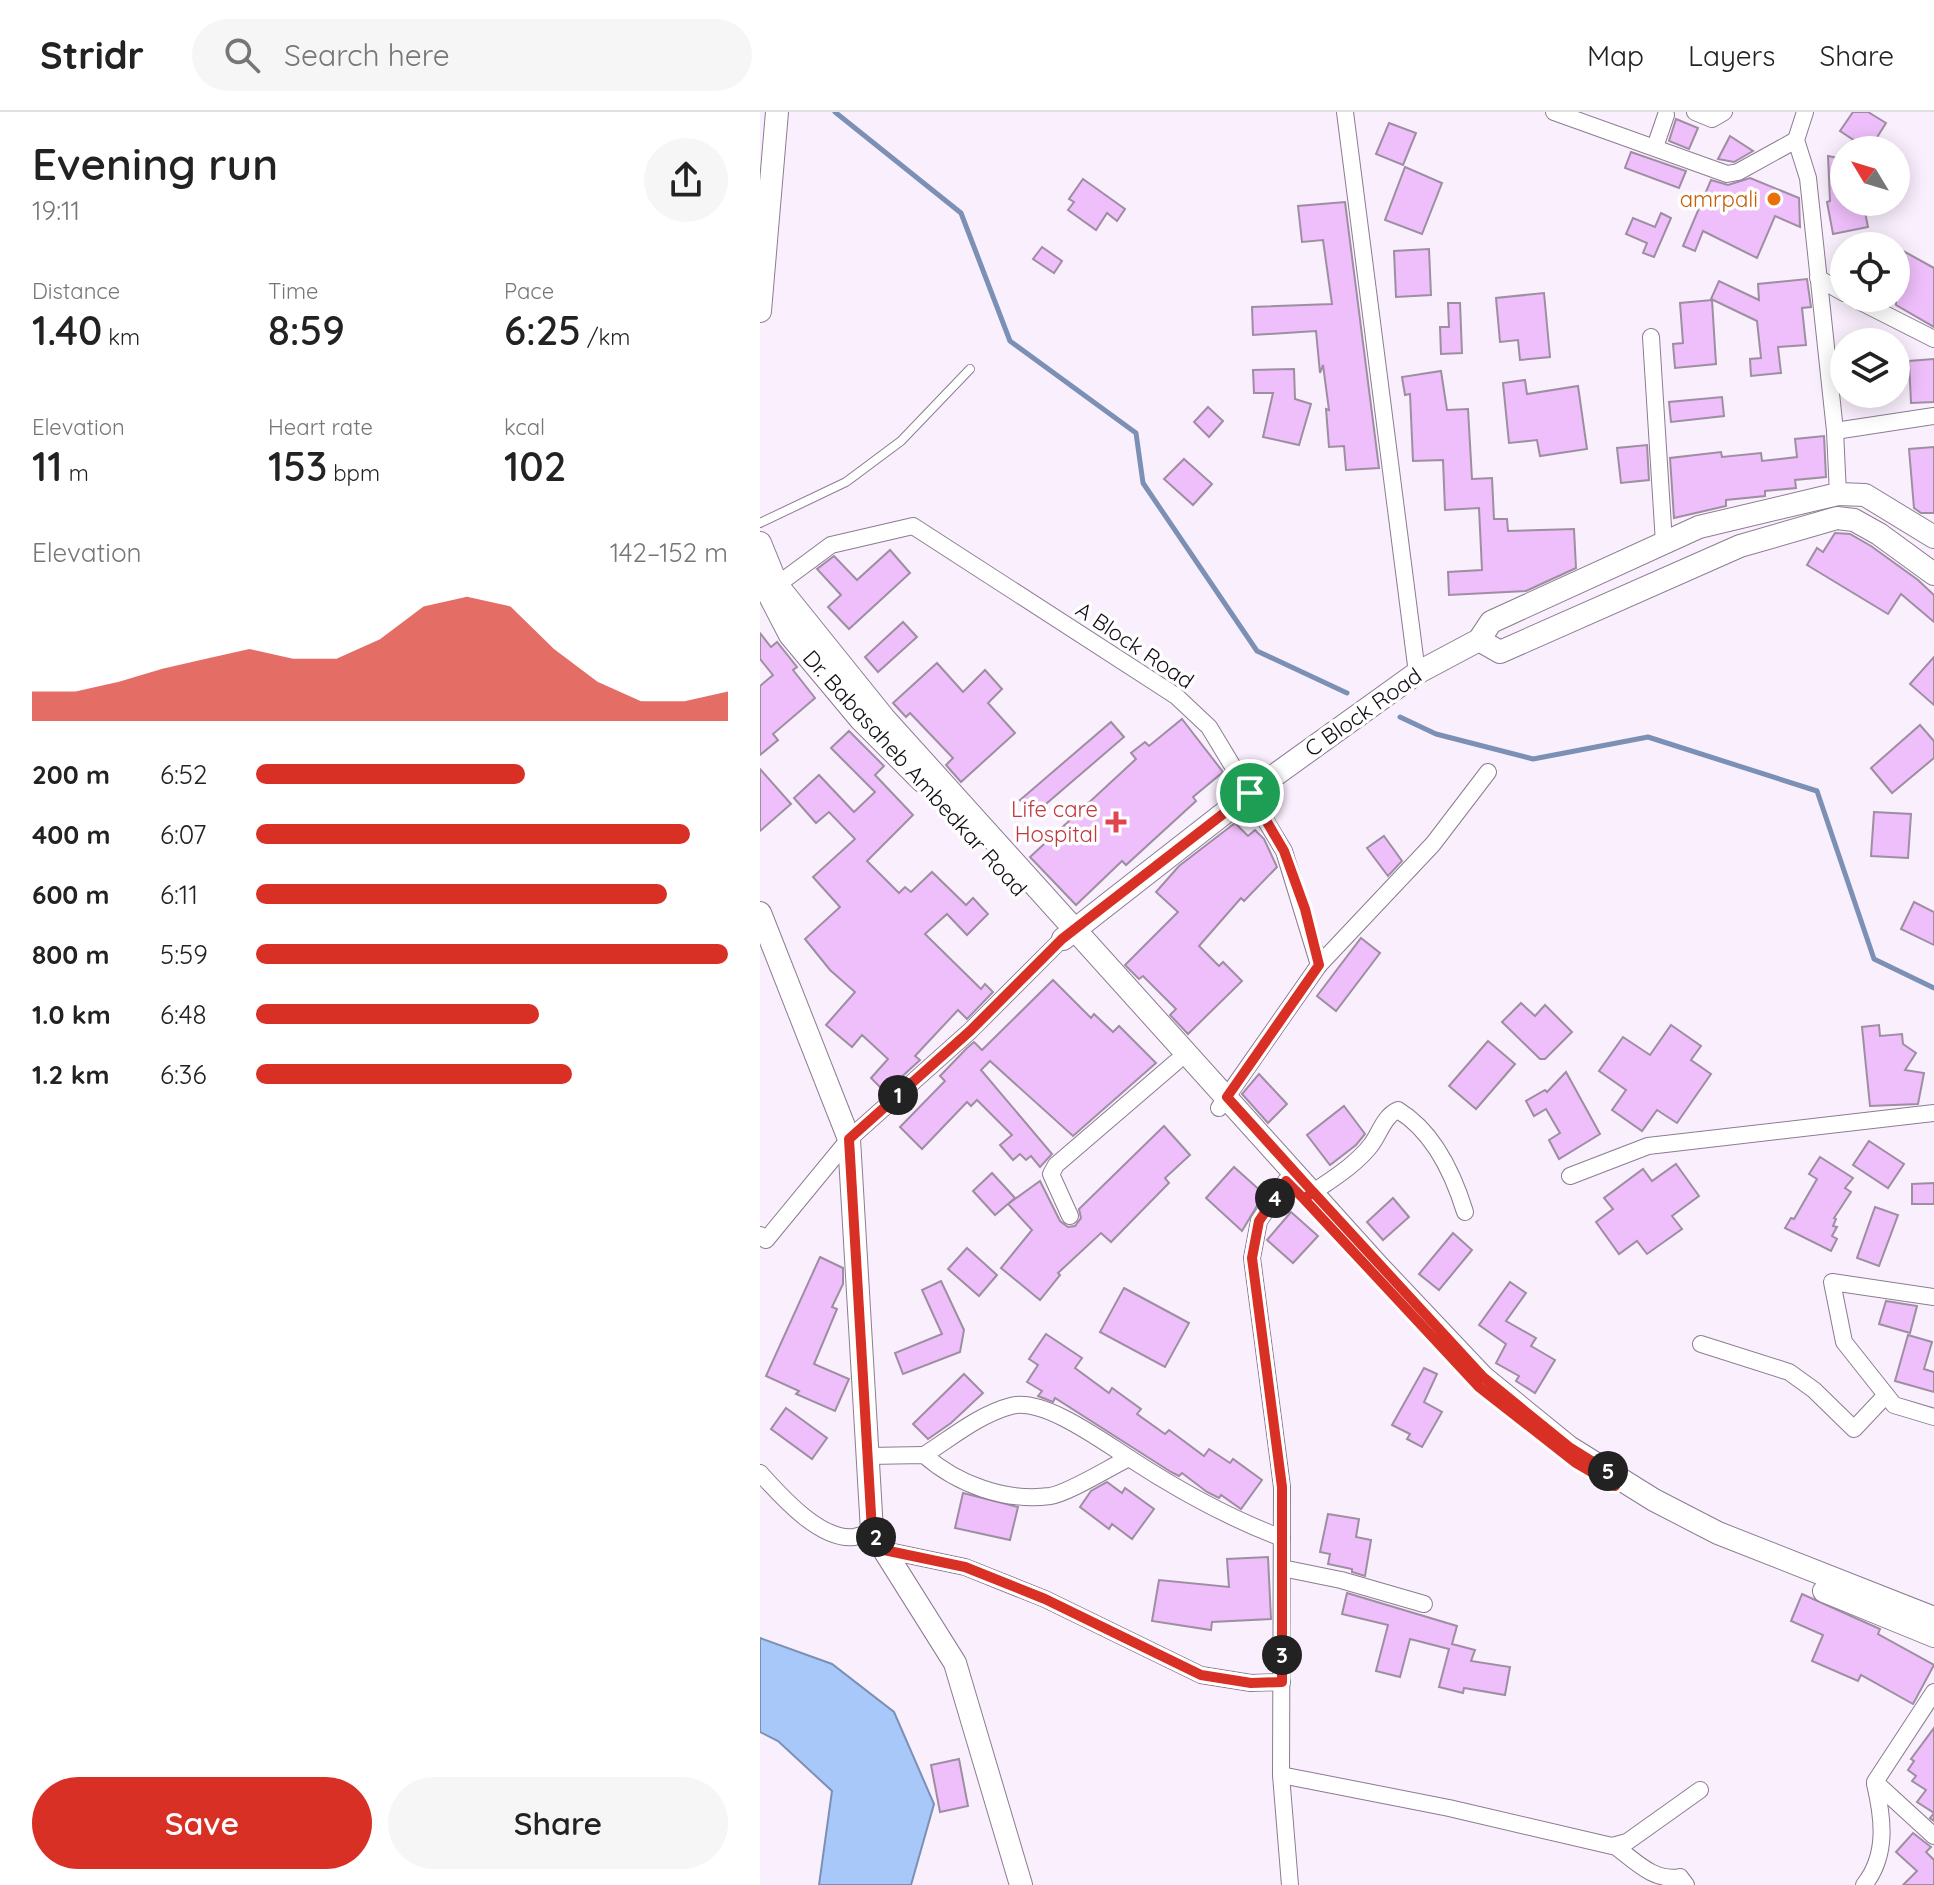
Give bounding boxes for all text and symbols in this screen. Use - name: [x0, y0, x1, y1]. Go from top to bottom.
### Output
- search box: [192, 19, 752, 91]
- text: Stridr: [40, 31, 144, 79]
- icon: search: [220, 33, 264, 77]
- text: Search here: [284, 36, 450, 74]
- text: Map: [1587, 38, 1644, 73]
- text: Layers: [1688, 38, 1775, 73]
- text: Share: [1819, 38, 1894, 73]
- text: Evening run: [32, 136, 278, 191]
- north arrow: [1830, 136, 1910, 216]
- map controls: [1830, 136, 1910, 408]
- button: share: [644, 138, 728, 222]
- place label: amrpali: [1680, 185, 1758, 213]
- marker: amrpali: [1765, 190, 1783, 208]
- text: 19:11: [32, 194, 80, 227]
- button: locate: [1830, 232, 1910, 312]
- text: Distance: [32, 277, 120, 305]
- text: Time: [268, 277, 319, 305]
- text: Pace: [504, 277, 554, 305]
- text: 1.40: [32, 305, 102, 355]
- text: 8:59: [268, 305, 345, 355]
- text: 6:25: [504, 305, 581, 355]
- text: km: [102, 323, 140, 351]
- text: /km: [581, 323, 630, 351]
- button: layers: [1830, 328, 1910, 408]
- text: Elevation: [32, 413, 125, 441]
- text: Heart rate: [268, 413, 373, 441]
- text: kcal: [504, 413, 545, 441]
- text: 11: [32, 441, 63, 491]
- text: 153: [268, 441, 327, 491]
- text: 102: [504, 441, 566, 491]
- text: m: [63, 459, 89, 487]
- text: bpm: [327, 459, 380, 487]
- text: Elevation: [32, 536, 142, 569]
- text: 142–152 m: [610, 536, 728, 569]
- street label: A Block Road: [1071, 595, 1199, 695]
- street label: Dr. Babasaheb Ambedkar Road: [797, 644, 1033, 902]
- street label: C Block Road: [1299, 661, 1427, 763]
- text: 200 m: [32, 758, 110, 791]
- text: 6:52: [160, 758, 207, 791]
- pin: [1216, 759, 1284, 827]
- icon: arrive: [1228, 771, 1272, 815]
- place label: Life care Hospital: [1011, 795, 1098, 848]
- marker: Life care Hospital: [1105, 811, 1127, 833]
- text: 400 m: [32, 818, 110, 851]
- text: 6:07: [160, 818, 206, 851]
- text: 600 m: [32, 878, 110, 911]
- text: 6:11: [160, 878, 198, 911]
- text: 800 m: [32, 938, 109, 971]
- text: 5:59: [160, 938, 208, 971]
- text: 1.0 km: [32, 998, 111, 1031]
- text: 6:48: [160, 998, 207, 1031]
- text: 1.2 km: [32, 1058, 109, 1091]
- text: 6:36: [160, 1058, 206, 1091]
- pin: 1: [878, 1075, 918, 1115]
- text: 1: [894, 1081, 902, 1109]
- pin: 4: [1255, 1178, 1295, 1218]
- text: 4: [1269, 1184, 1281, 1212]
- pin: 5: [1588, 1451, 1628, 1491]
- text: 5: [1602, 1457, 1614, 1485]
- pin: 2: [856, 1517, 896, 1557]
- text: 2: [870, 1523, 882, 1551]
- pin: 3: [1262, 1635, 1302, 1675]
- text: 3: [1276, 1641, 1288, 1669]
- button: Save: [32, 1777, 372, 1869]
- button: Share: [388, 1777, 728, 1869]

